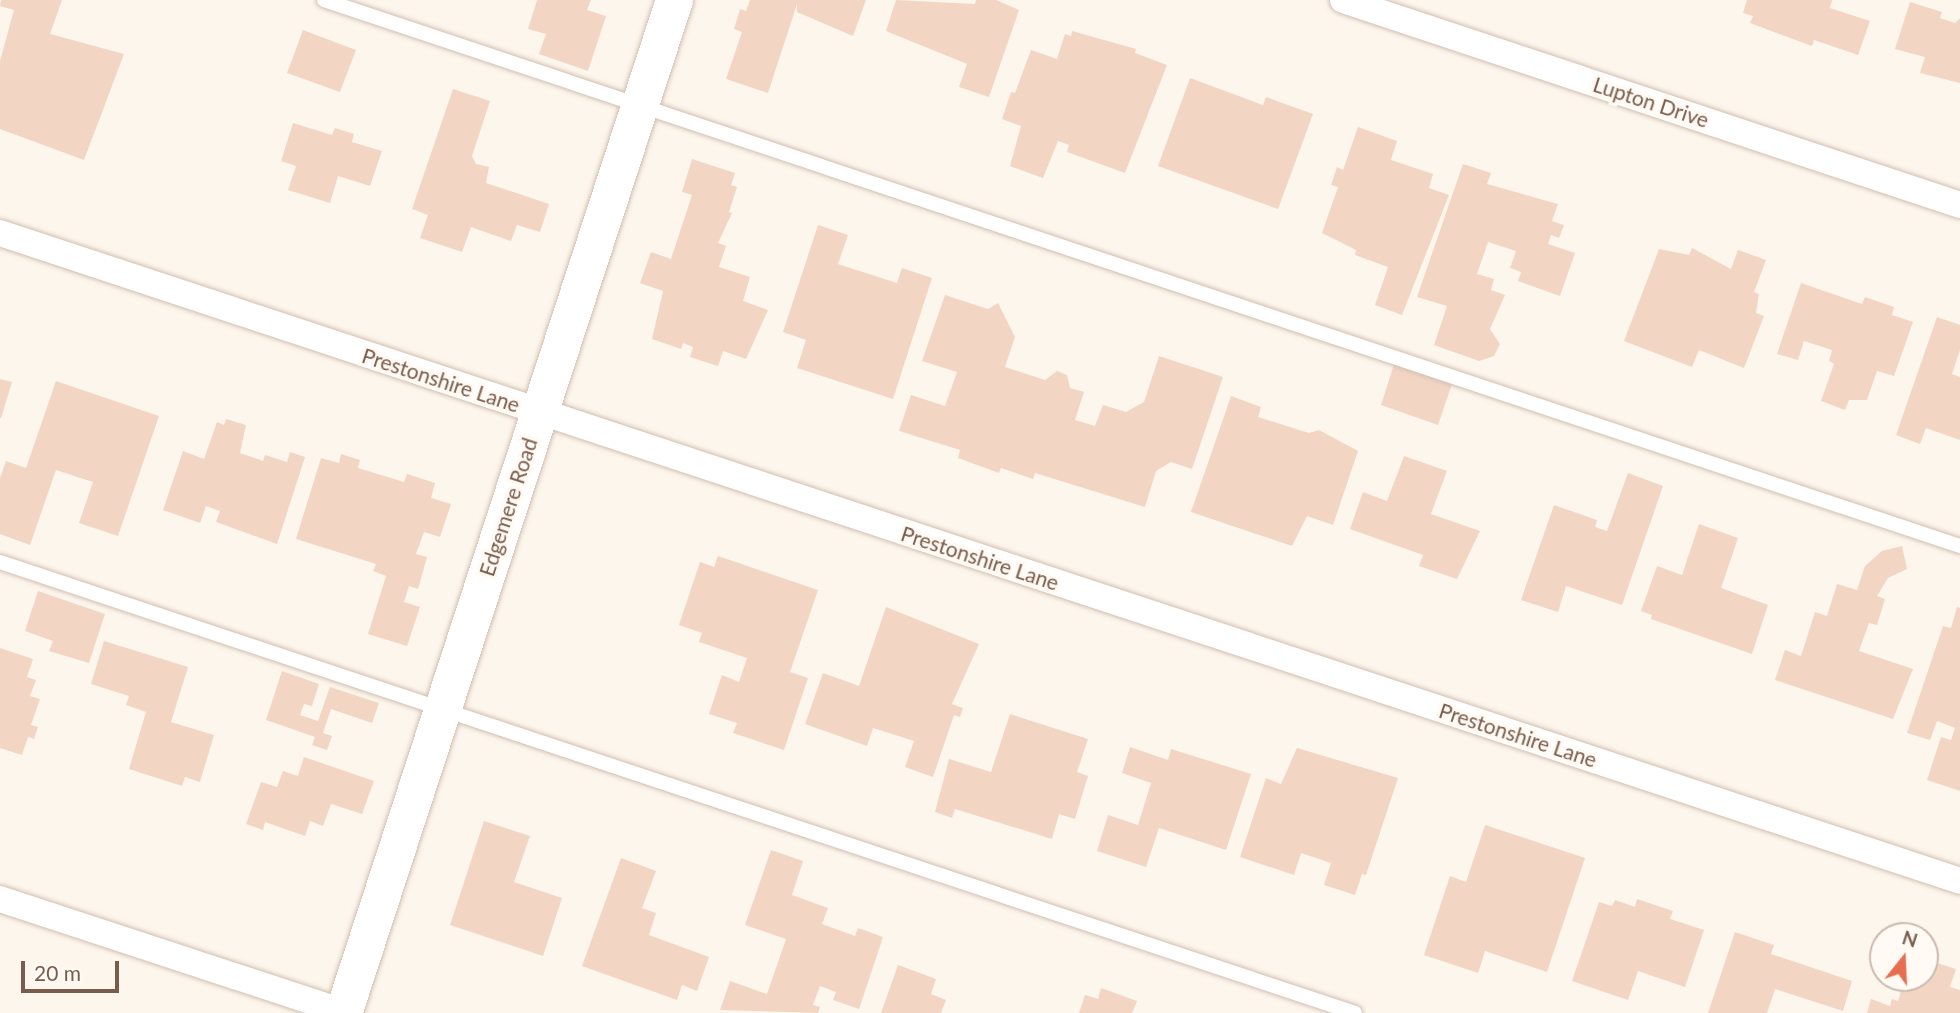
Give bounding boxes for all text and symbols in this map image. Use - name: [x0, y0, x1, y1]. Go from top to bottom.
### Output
- street label: Lupton Drive: [1590, 71, 1712, 133]
- street label: Prestonshire Lane: [359, 343, 523, 417]
- street label: Edgemere Road: [474, 435, 542, 579]
- street label: Prestonshire Lane: [898, 521, 1062, 595]
- street label: Prestonshire Lane: [1436, 698, 1600, 772]
- north arrow: [1869, 922, 1939, 992]
- text: N: [1900, 925, 1921, 952]
- scale bar: [24, 946, 122, 990]
- text: 20 m: [34, 960, 81, 985]

